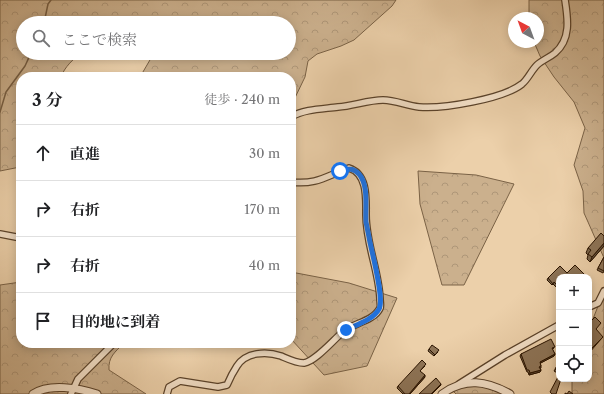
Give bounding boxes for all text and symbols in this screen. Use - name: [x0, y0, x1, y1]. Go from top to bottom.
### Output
- north arrow: [508, 12, 544, 48]
- search box: [16, 16, 296, 60]
- icon: search: [30, 27, 52, 49]
- text: ここで検索: [62, 30, 137, 49]
- text: 3 分: [32, 90, 63, 110]
- text: 徒歩 · 240 m: [205, 91, 280, 107]
- icon: ahead: [32, 142, 54, 164]
- text: 直進: [70, 144, 100, 163]
- text: 30 m: [249, 145, 280, 161]
- route start: [331, 162, 349, 180]
- icon: right: [32, 198, 54, 220]
- text: 右折: [70, 200, 100, 219]
- text: 170 m: [244, 201, 280, 217]
- icon: right: [32, 254, 54, 276]
- text: 右折: [70, 256, 100, 275]
- text: 40 m: [249, 257, 280, 273]
- map controls: [556, 274, 592, 382]
- button: +: [556, 274, 592, 310]
- icon: arrive: [32, 310, 54, 332]
- button: −: [556, 310, 592, 346]
- text: 目的地に到着: [70, 312, 160, 331]
- route end: [337, 321, 355, 339]
- button: locate: [556, 346, 592, 382]

